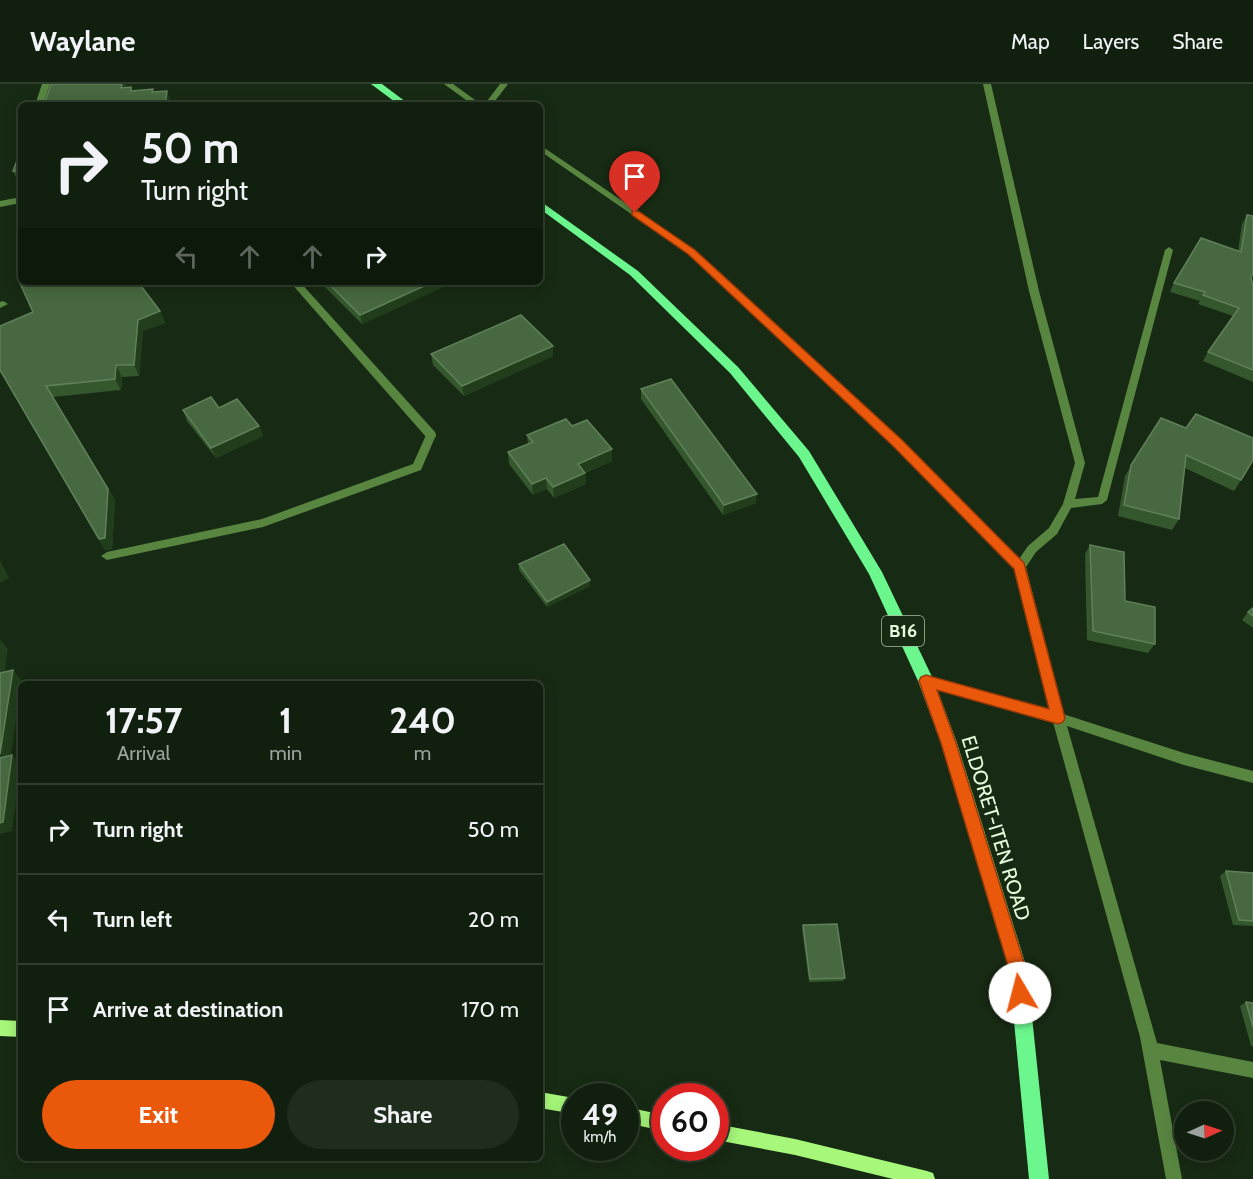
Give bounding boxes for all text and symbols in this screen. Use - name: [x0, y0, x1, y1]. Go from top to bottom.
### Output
- text: Waylane: [30, 24, 136, 58]
- text: Map: [1011, 29, 1050, 54]
- text: Layers: [1083, 29, 1139, 54]
- text: Share: [1172, 29, 1223, 54]
- text: 50 m: [141, 122, 239, 174]
- icon: right: [42, 126, 120, 204]
- pin: [609, 151, 660, 213]
- icon: arrive: [618, 160, 651, 193]
- text: Turn right: [141, 174, 248, 207]
- icon: left: [170, 240, 203, 273]
- icon: ahead: [233, 240, 266, 273]
- icon: ahead: [296, 240, 329, 273]
- icon: right: [359, 240, 392, 273]
- road number: B16: [882, 616, 924, 646]
- text: 17:57: [105, 698, 182, 742]
- text: 1: [279, 698, 292, 742]
- text: 240: [389, 698, 456, 742]
- street label: ELDORET-ITEN ROAD: [956, 733, 1036, 923]
- text: Arrival: [117, 741, 170, 765]
- text: min: [269, 741, 302, 765]
- text: m: [414, 741, 431, 765]
- icon: right: [42, 813, 75, 846]
- text: Turn right: [93, 816, 183, 843]
- text: 50 m: [467, 816, 519, 843]
- icon: left: [42, 903, 75, 936]
- text: Turn left: [93, 906, 172, 933]
- text: 20 m: [468, 906, 519, 933]
- position arrow: [988, 961, 1052, 1025]
- icon: arrive: [42, 993, 75, 1026]
- text: Arrive at destination: [93, 996, 283, 1023]
- text: 170 m: [461, 996, 519, 1023]
- button: Exit: [42, 1080, 275, 1149]
- button: Share: [287, 1080, 519, 1149]
- speed limit sign: 60: [651, 1083, 729, 1161]
- text: 49: [582, 1096, 618, 1133]
- north arrow: [1174, 1101, 1234, 1161]
- map controls: [1174, 1101, 1234, 1161]
- text: km/h: [584, 1128, 616, 1146]

